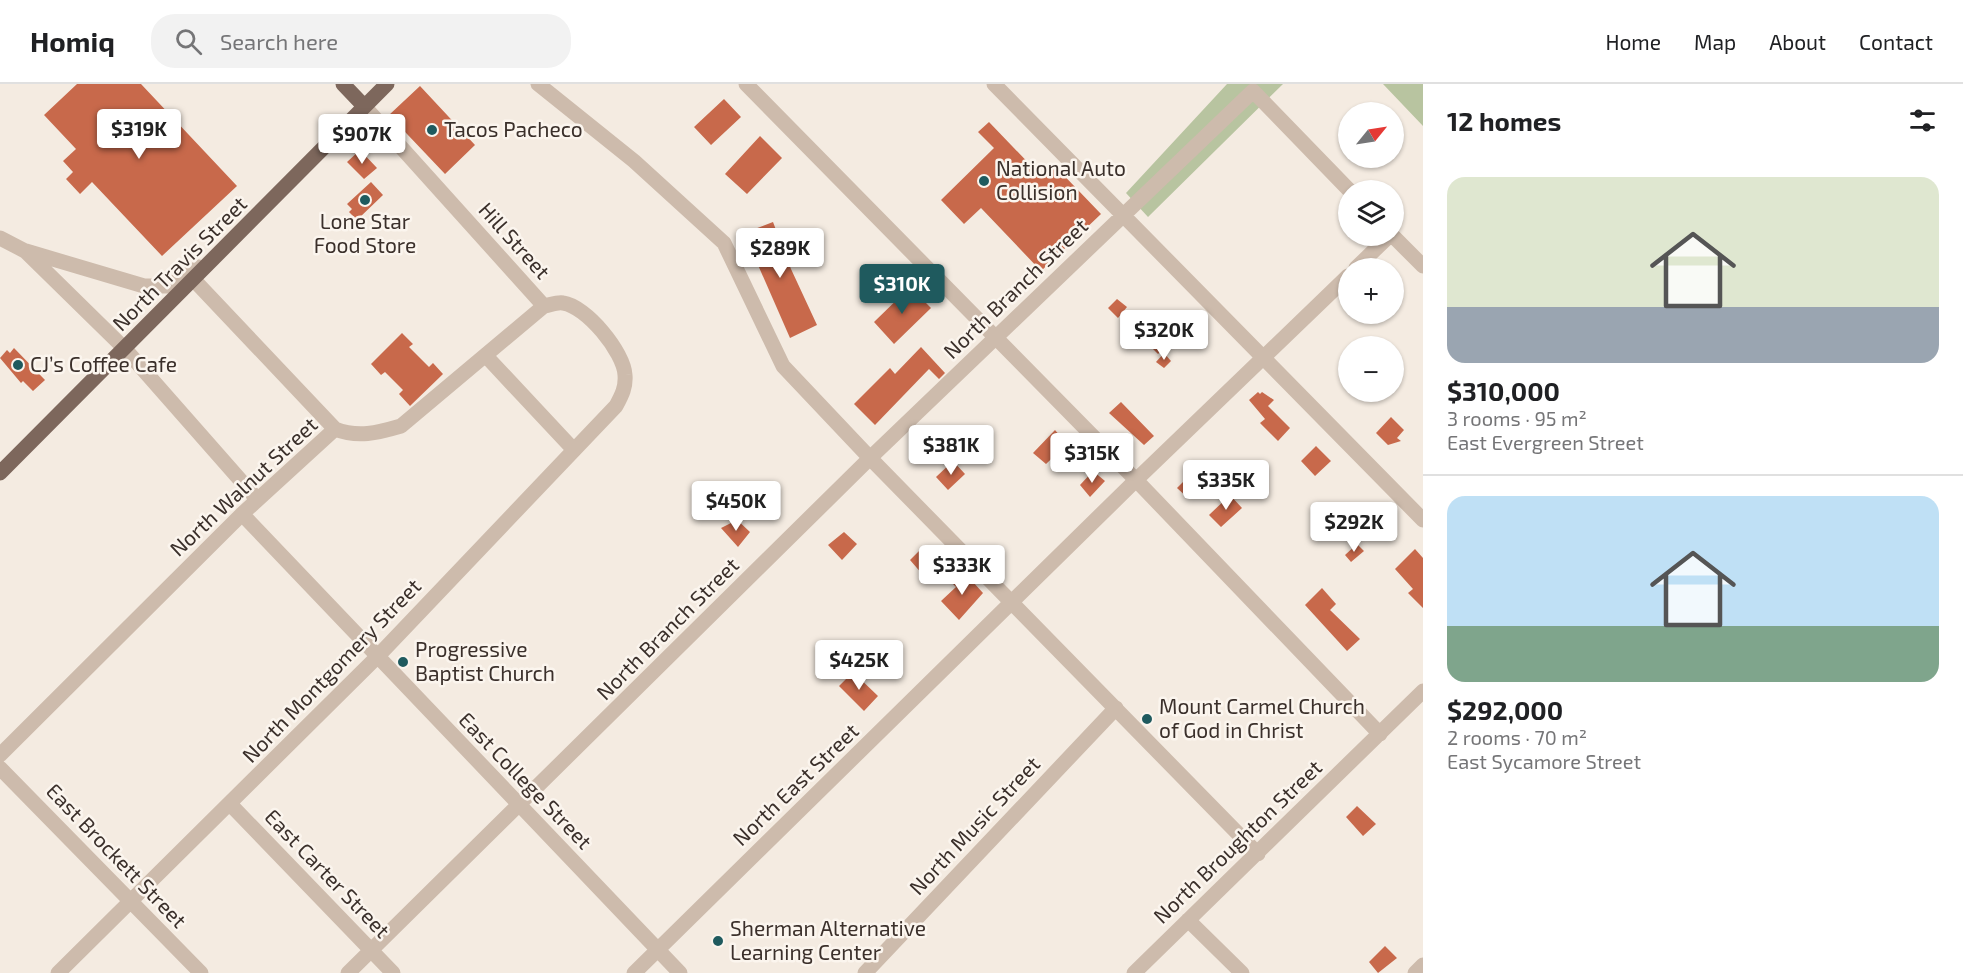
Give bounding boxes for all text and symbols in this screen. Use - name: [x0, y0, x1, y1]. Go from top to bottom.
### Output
- search box: [151, 14, 571, 68]
- text: Homiq: [30, 24, 115, 58]
- icon: search: [172, 25, 205, 58]
- text: Search here: [220, 28, 338, 54]
- text: Home: [1605, 29, 1661, 54]
- text: Map: [1694, 29, 1736, 54]
- text: About: [1769, 29, 1826, 54]
- text: Contact: [1859, 29, 1933, 54]
- north arrow: [1338, 102, 1404, 168]
- map controls: [1338, 102, 1404, 402]
- icon: filters: [1906, 104, 1939, 137]
- text: 12 homes: [1447, 105, 1561, 136]
- pin: $319K: [97, 109, 181, 160]
- pin: $907K: [320, 114, 404, 165]
- text: $319K: [111, 116, 167, 140]
- place label: Tacos Pacheco: [444, 116, 583, 141]
- text: $907K: [332, 121, 392, 145]
- marker: Tacos Pacheco: [425, 123, 439, 137]
- place label: National Auto Collision: [996, 155, 1126, 204]
- marker: National Auto Collision: [977, 174, 991, 188]
- button: layers: [1338, 180, 1404, 246]
- street label: North Travis Street: [107, 191, 251, 335]
- marker: Lone Star Food Store: [358, 193, 372, 207]
- street label: Hill Street: [474, 197, 556, 283]
- place label: Lone Star Food Store: [314, 208, 416, 257]
- street label: North Branch Street: [938, 213, 1092, 363]
- icon: home: [1639, 216, 1747, 324]
- pin: $289K: [738, 228, 822, 279]
- text: $289K: [750, 235, 810, 259]
- button: +: [1338, 258, 1404, 324]
- pin: $310K: [860, 264, 944, 315]
- text: $310K: [874, 271, 930, 295]
- pin: $320K: [1122, 310, 1206, 361]
- text: $320K: [1134, 317, 1194, 341]
- button: −: [1338, 336, 1404, 402]
- place label: CJ’s Coffee Cafe: [30, 351, 177, 376]
- marker: CJ’s Coffee Cafe: [11, 358, 25, 372]
- text: $310,000: [1447, 375, 1560, 406]
- text: 3 rooms · 95 m²: [1447, 406, 1587, 430]
- street label: North Walnut Street: [164, 411, 322, 561]
- pin: $381K: [909, 425, 993, 476]
- text: East Evergreen Street: [1447, 430, 1644, 454]
- text: $381K: [923, 432, 979, 456]
- pin: $315K: [1050, 433, 1134, 484]
- text: $315K: [1064, 440, 1120, 464]
- pin: $335K: [1184, 460, 1268, 511]
- text: $335K: [1197, 467, 1255, 491]
- pin: $450K: [694, 481, 778, 532]
- text: $450K: [706, 488, 766, 512]
- pin: $292K: [1312, 502, 1396, 553]
- text: $292K: [1324, 509, 1384, 533]
- icon: home: [1639, 535, 1747, 643]
- pin: $333K: [920, 545, 1004, 596]
- street label: North Branch Street: [591, 552, 743, 704]
- text: $333K: [933, 552, 991, 576]
- street label: North Montgomery Street: [237, 573, 425, 767]
- place label: Progressive Baptist Church: [415, 636, 555, 685]
- pin: $425K: [817, 640, 901, 691]
- text: $425K: [829, 647, 889, 671]
- marker: Progressive Baptist Church: [396, 655, 410, 669]
- place label: Mount Carmel Church of God in Christ: [1159, 693, 1365, 742]
- text: $292,000: [1447, 694, 1563, 725]
- street label: East College Street: [454, 706, 598, 853]
- marker: Mount Carmel Church of God in Christ: [1140, 712, 1154, 726]
- street label: North East Street: [727, 718, 863, 850]
- text: 2 rooms · 70 m²: [1447, 725, 1587, 749]
- text: East Sycamore Street: [1447, 749, 1641, 773]
- street label: North Music Street: [904, 751, 1044, 899]
- street label: North Broughton Street: [1148, 754, 1326, 928]
- street label: East Brockett Street: [42, 778, 192, 932]
- street label: East Carter Street: [260, 804, 396, 942]
- place label: Sherman Alternative Learning Center: [730, 915, 926, 964]
- marker: Sherman Alternative Learning Center: [711, 934, 725, 948]

